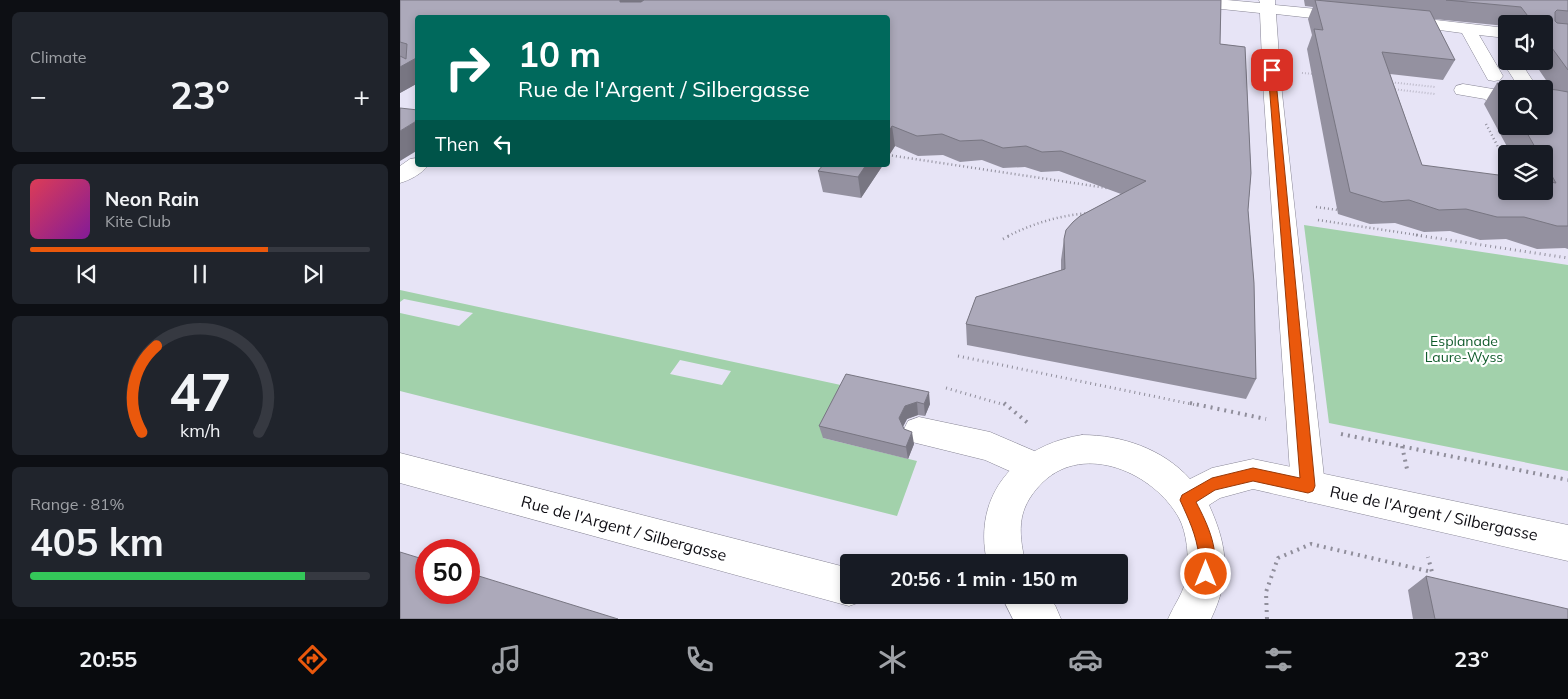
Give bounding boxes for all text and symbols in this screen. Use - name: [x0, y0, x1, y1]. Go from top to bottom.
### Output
- map controls: [1498, 15, 1553, 200]
- button: sound: [1498, 15, 1553, 70]
- text: 10 m: [518, 32, 601, 76]
- icon: right: [435, 35, 500, 100]
- text: Climate: [30, 47, 86, 67]
- pin: [1251, 49, 1293, 91]
- icon: arrive: [1258, 56, 1286, 84]
- text: 23°: [170, 71, 230, 119]
- text: Rue de l'Argent / Silbergasse: [518, 75, 810, 103]
- text: −: [30, 78, 47, 113]
- text: +: [353, 78, 370, 113]
- button: search: [1498, 80, 1553, 135]
- icon: left: [489, 130, 517, 158]
- text: Then: [435, 132, 479, 156]
- button: layers: [1498, 145, 1553, 200]
- text: Neon Rain: [105, 187, 199, 211]
- text: Kite Club: [105, 211, 171, 231]
- icon: previous: [73, 260, 101, 288]
- icon: pause: [186, 260, 214, 288]
- icon: next: [299, 260, 327, 288]
- park label: Esplanade Laure-Wyss: [1425, 332, 1503, 366]
- text: 47: [169, 359, 231, 424]
- text: km/h: [180, 419, 220, 441]
- street label: Rue de l'Argent / Silbergasse: [1328, 481, 1540, 545]
- street label: Rue de l'Argent / Silbergasse: [519, 491, 729, 565]
- text: Range · 81%: [30, 494, 125, 514]
- text: 405 km: [30, 518, 164, 566]
- speed limit sign: 50: [415, 539, 480, 604]
- position arrow: [1179, 547, 1231, 599]
- text: 20:56 · 1 min · 150 m: [890, 567, 1078, 591]
- icon: directions: [295, 642, 330, 677]
- icon: music: [489, 642, 524, 677]
- icon: phone: [682, 642, 717, 677]
- icon: climate: [875, 642, 910, 677]
- icon: car: [1068, 642, 1103, 677]
- icon: filters: [1261, 642, 1296, 677]
- text: 20:55: [79, 645, 137, 673]
- text: 23°: [1454, 645, 1489, 673]

